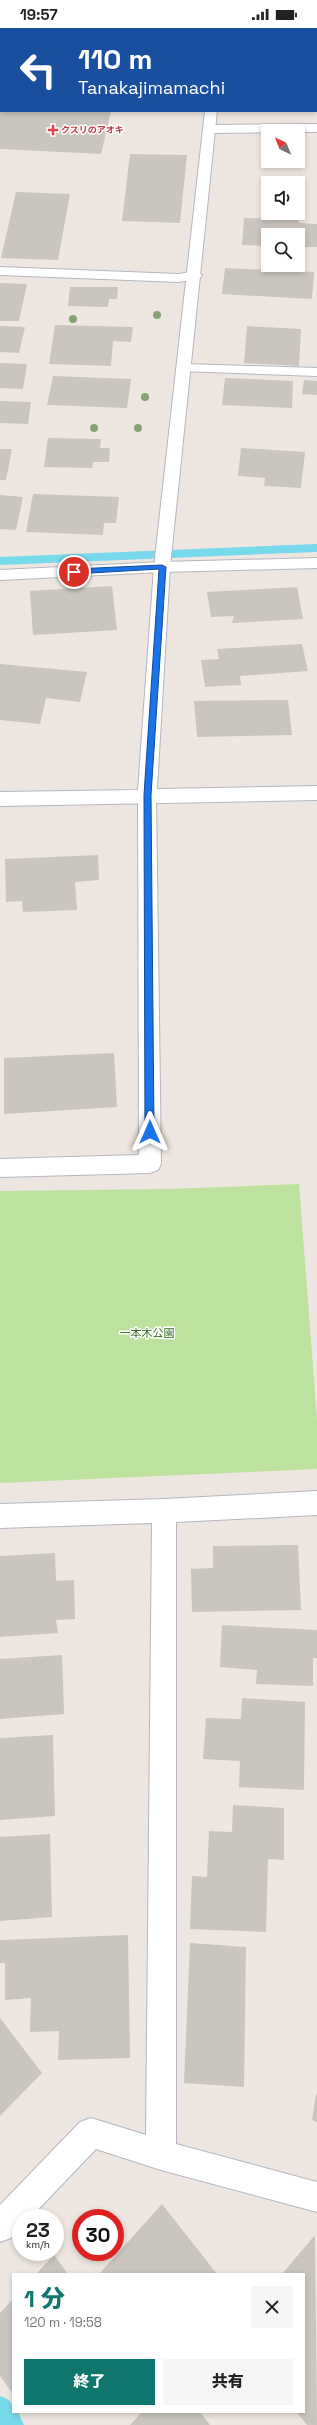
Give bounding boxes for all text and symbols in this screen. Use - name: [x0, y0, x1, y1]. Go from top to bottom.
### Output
- text: 19:57: [20, 5, 58, 24]
- text: 110 m: [78, 41, 152, 77]
- icon: left: [12, 44, 64, 96]
- text: Tanakajimamachi: [78, 76, 225, 99]
- place label: クスリのアオキ: [61, 124, 124, 136]
- north arrow: [261, 124, 305, 168]
- map controls: [261, 124, 305, 272]
- marker: クスリのアオキ: [48, 125, 58, 135]
- button: sound: [261, 176, 305, 220]
- button: search: [261, 228, 305, 272]
- pin: [57, 555, 91, 589]
- icon: arrive: [63, 561, 85, 583]
- position arrow: [129, 1111, 171, 1153]
- park label: 一本木公園: [120, 1326, 175, 1340]
- speed limit sign: 30: [72, 2209, 124, 2261]
- text: 23: [26, 2217, 50, 2243]
- text: km/h: [26, 2238, 50, 2251]
- text: 1 分: [24, 2283, 65, 2314]
- button: close: [251, 2286, 293, 2328]
- text: 120 m · 19:58: [24, 2314, 102, 2331]
- button: 終了: [24, 2359, 155, 2405]
- button: 共有: [163, 2359, 293, 2405]

